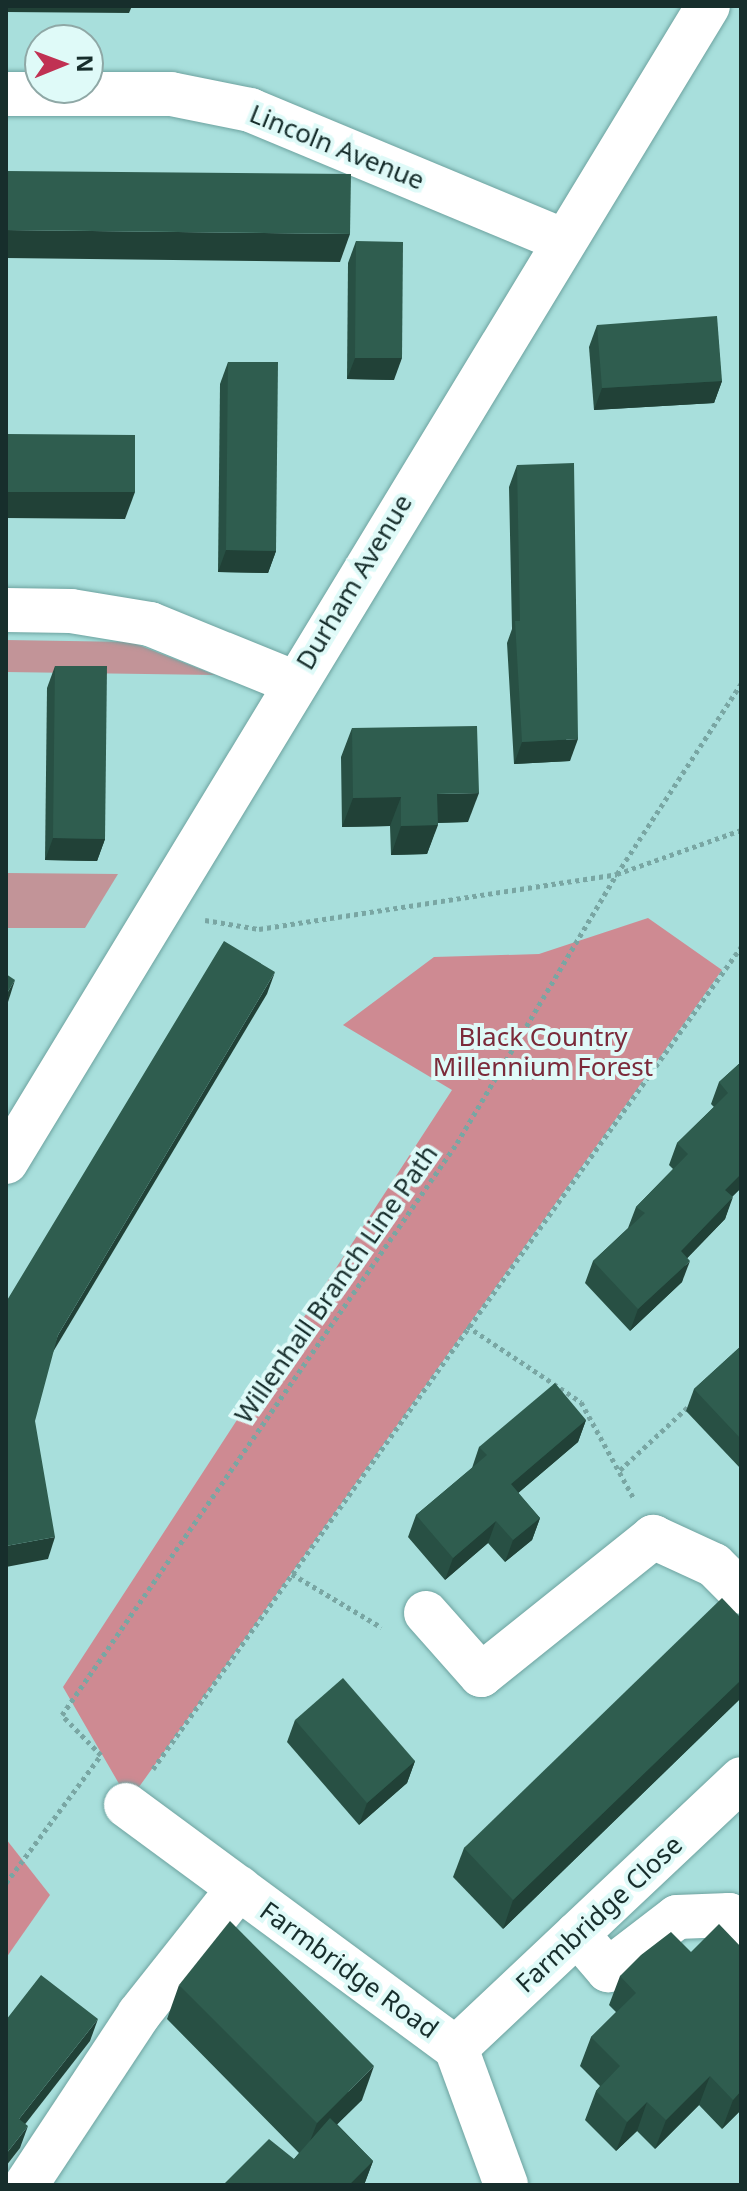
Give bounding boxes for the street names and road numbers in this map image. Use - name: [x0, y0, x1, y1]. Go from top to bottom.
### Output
- street label: Lincoln Avenue: [245, 98, 429, 196]
- street label: Durham Avenue: [289, 489, 419, 675]
- street label: Willenhall Branch Line Path: [228, 1139, 444, 1429]
- street label: Farmbridge Close: [509, 1829, 689, 1999]
- street label: Farmbridge Road: [254, 1895, 444, 2045]

